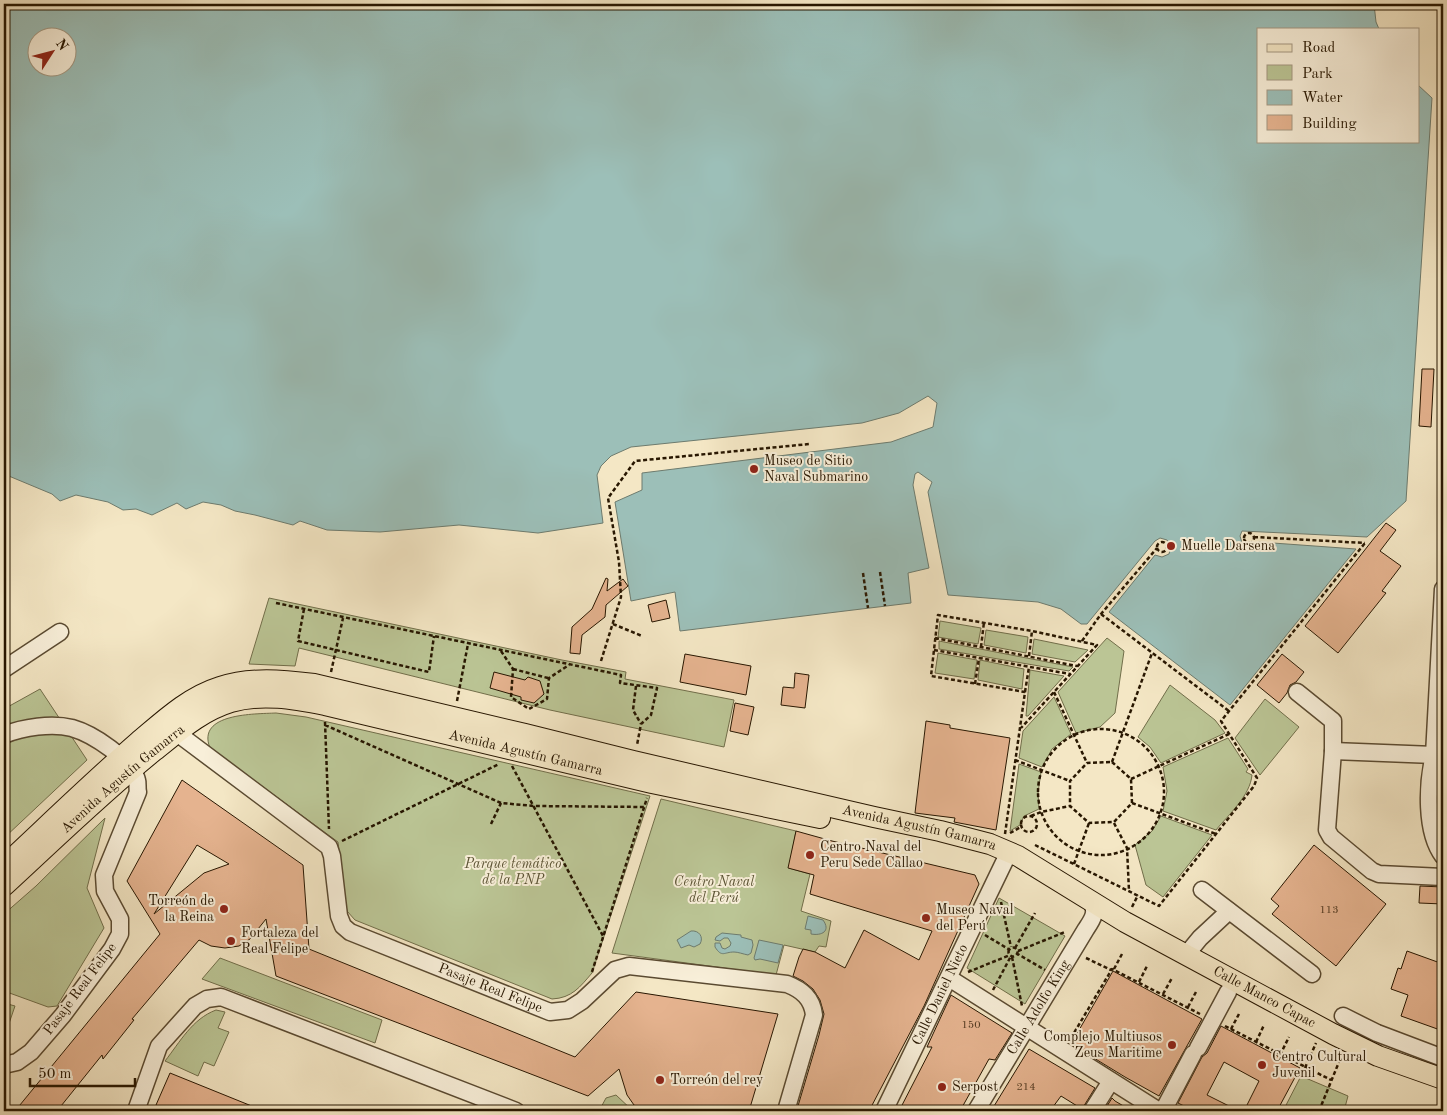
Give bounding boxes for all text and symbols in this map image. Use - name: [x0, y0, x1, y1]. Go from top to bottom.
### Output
- north arrow: [28, 28, 78, 78]
- legend: [1257, 28, 1420, 142]
- text: N: [53, 37, 71, 54]
- text: Road: [1302, 41, 1336, 56]
- text: Park: [1302, 67, 1333, 82]
- text: Water: [1302, 91, 1343, 106]
- text: Building: [1302, 117, 1357, 132]
- place label: Museo de Sitio Naval Submarino: [764, 454, 868, 484]
- marker: Museo de Sitio Naval Submarino: [748, 463, 760, 475]
- place label: Muelle Darsena: [1181, 539, 1275, 553]
- marker: Muelle Darsena: [1165, 540, 1177, 552]
- street label: Avenida Agustín Gamarra: [58, 722, 187, 836]
- street label: Avenida Agustín Gamarra: [447, 728, 604, 778]
- street label: Avenida Agustín Gamarra: [841, 803, 999, 853]
- place label: Centro Naval del Peru Sede Callao: [820, 840, 923, 870]
- marker: Centro Naval del Peru Sede Callao: [804, 849, 816, 861]
- park label: Parque temático de la PNP: [463, 857, 562, 887]
- park label: Centro Naval del Perú: [674, 875, 754, 905]
- place label: Torreón de la Reina: [148, 894, 214, 924]
- marker: Torreón de la Reina: [218, 903, 230, 915]
- place label: Museo Naval del Perú: [936, 903, 1014, 933]
- house number: 113: [1319, 905, 1339, 916]
- marker: Museo Naval del Perú: [920, 912, 932, 924]
- place label: Fortaleza del Real Felipe: [241, 926, 319, 956]
- marker: Fortaleza del Real Felipe: [225, 935, 237, 947]
- street label: Pasaje Real Felipe: [41, 941, 119, 1037]
- street label: Calle Daniel Nieto: [910, 942, 970, 1048]
- street label: Calle Adolfo King: [1005, 957, 1073, 1057]
- street label: Pasaje Real Felipe: [436, 961, 544, 1015]
- street label: Calle Manco Capac: [1211, 964, 1318, 1030]
- house number: 150: [961, 1020, 981, 1031]
- place label: Complejo Multiusos Zeus Maritime: [1044, 1030, 1162, 1060]
- marker: Complejo Multiusos Zeus Maritime: [1166, 1039, 1178, 1051]
- place label: Centro Cultural Juvenil: [1272, 1050, 1367, 1080]
- scale bar: [30, 1055, 135, 1087]
- marker: Centro Cultural Juvenil: [1256, 1059, 1268, 1071]
- text: 50 m: [38, 1067, 72, 1082]
- place label: Torreón del rey: [670, 1073, 764, 1087]
- marker: Torreón del rey: [654, 1074, 666, 1086]
- place label: Serpost: [952, 1080, 998, 1094]
- marker: Serpost: [936, 1081, 948, 1093]
- house number: 214: [1016, 1082, 1036, 1093]

